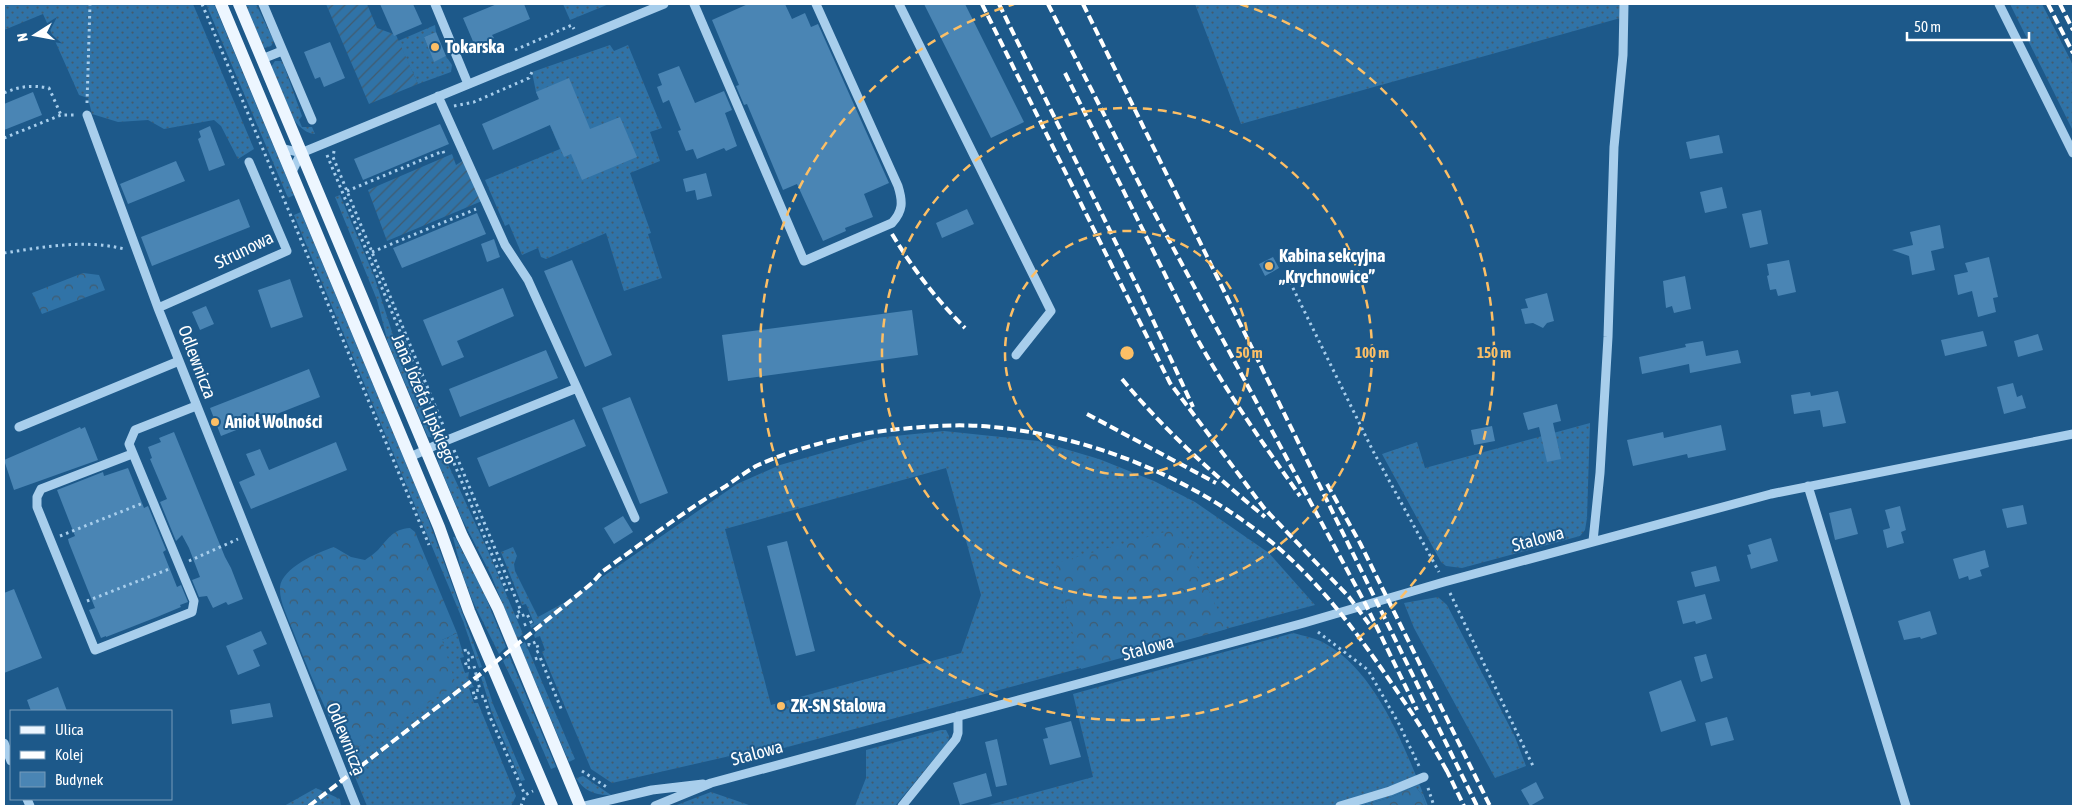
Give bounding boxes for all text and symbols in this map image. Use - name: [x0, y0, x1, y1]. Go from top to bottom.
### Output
- north arrow: [10, 10, 60, 60]
- scale bar: [1907, 10, 2030, 42]
- text: 50 m: [1914, 18, 1941, 35]
- text: N: [14, 32, 31, 43]
- place label: Tokarska: [445, 36, 505, 57]
- marker: Tokarska: [429, 41, 441, 53]
- street label: Strunowa: [211, 226, 277, 273]
- place label: Kabina sekcyjna „Krychnowice”: [1278, 245, 1385, 287]
- marker: Kabina sekcyjna „Krychnowice”: [1263, 260, 1275, 272]
- street label: Odlewnicza: [174, 322, 221, 401]
- street label: Jana Józefa Lipskiego: [388, 330, 461, 467]
- centre of rings: [1118, 344, 1136, 362]
- text: 50 m: [1236, 344, 1263, 361]
- text: 100 m: [1355, 344, 1389, 361]
- text: 150 m: [1477, 344, 1511, 361]
- place label: Anioł Wolności: [224, 411, 322, 432]
- marker: Anioł Wolności: [209, 416, 221, 428]
- street label: Stalowa: [1510, 522, 1566, 556]
- street label: Stalowa: [1120, 631, 1176, 665]
- place label: ZK-SN Stalowa: [791, 695, 886, 716]
- street label: Odlewnicza: [322, 699, 371, 778]
- marker: ZK-SN Stalowa: [775, 700, 787, 712]
- legend: [10, 710, 172, 800]
- text: Ulica: [55, 721, 84, 738]
- street label: Stalowa: [729, 736, 785, 770]
- text: Kolej: [55, 746, 83, 763]
- text: Budynek: [55, 771, 104, 788]

